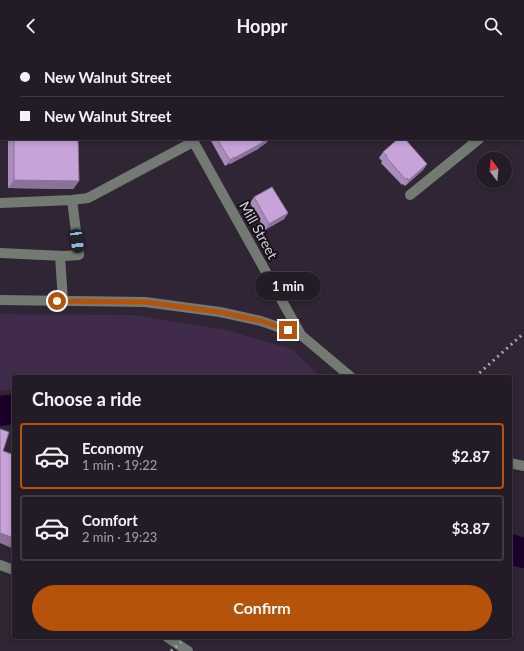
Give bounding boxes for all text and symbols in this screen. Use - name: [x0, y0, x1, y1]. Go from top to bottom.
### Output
- icon: back: [20, 15, 42, 37]
- text: Hoppr: [236, 15, 288, 37]
- icon: search: [482, 15, 504, 37]
- text: New Walnut Street: [44, 68, 171, 86]
- text: New Walnut Street: [44, 107, 171, 125]
- north arrow: [476, 152, 512, 188]
- map controls: [476, 152, 512, 188]
- street label: Mill Street: [236, 198, 282, 262]
- car: [70, 228, 84, 254]
- callout: 1 min: [255, 272, 321, 300]
- text: 1 min: [272, 278, 304, 294]
- route start: [48, 292, 66, 310]
- route end: [279, 321, 297, 339]
- text: Choose a ride: [32, 388, 141, 410]
- icon: car: [34, 438, 70, 474]
- text: Economy: [82, 439, 143, 457]
- text: $2.87: [452, 447, 490, 465]
- text: 1 min · 19:22: [82, 457, 157, 473]
- icon: car: [34, 510, 70, 546]
- text: Comfort: [82, 511, 138, 529]
- text: $3.87: [452, 519, 490, 537]
- text: 2 min · 19:23: [82, 529, 157, 545]
- button: Confirm: [32, 585, 492, 631]

